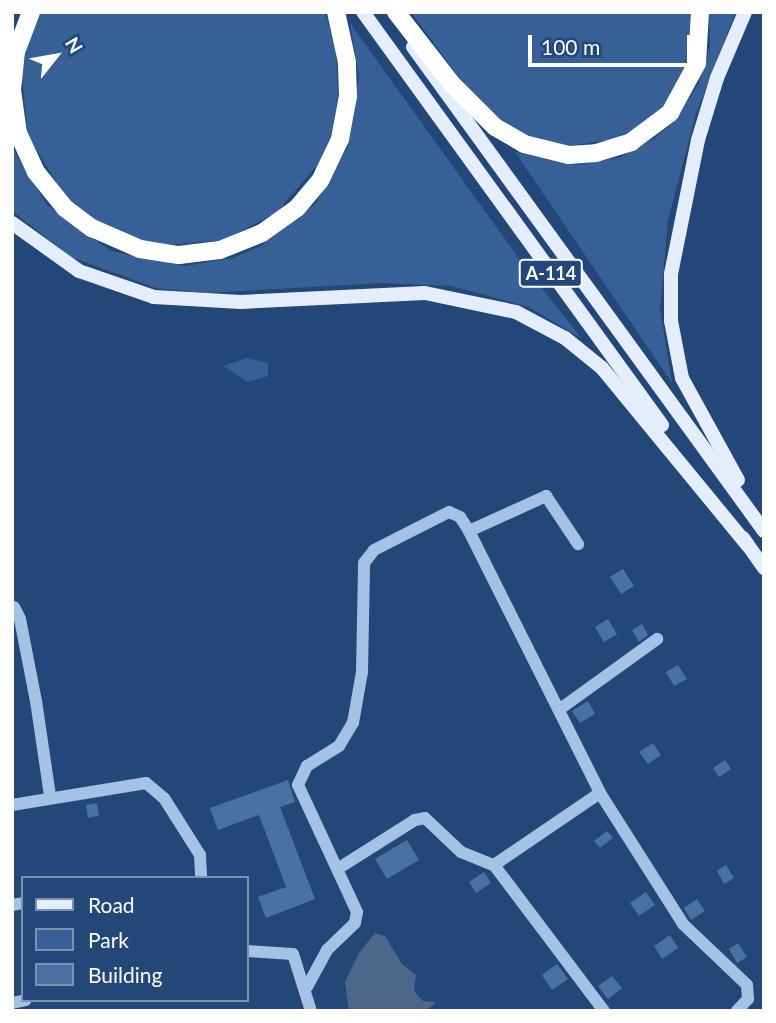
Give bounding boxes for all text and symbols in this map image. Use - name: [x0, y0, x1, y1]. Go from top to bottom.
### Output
- north arrow: [21, 21, 91, 91]
- scale bar: [531, 21, 694, 65]
- text: N: [61, 33, 88, 57]
- text: 100 m: [541, 34, 600, 59]
- road number: А-114: [518, 258, 584, 288]
- legend: [21, 876, 248, 1002]
- text: Road: [88, 892, 135, 917]
- text: Park: [88, 927, 129, 952]
- text: Building: [88, 962, 163, 987]

